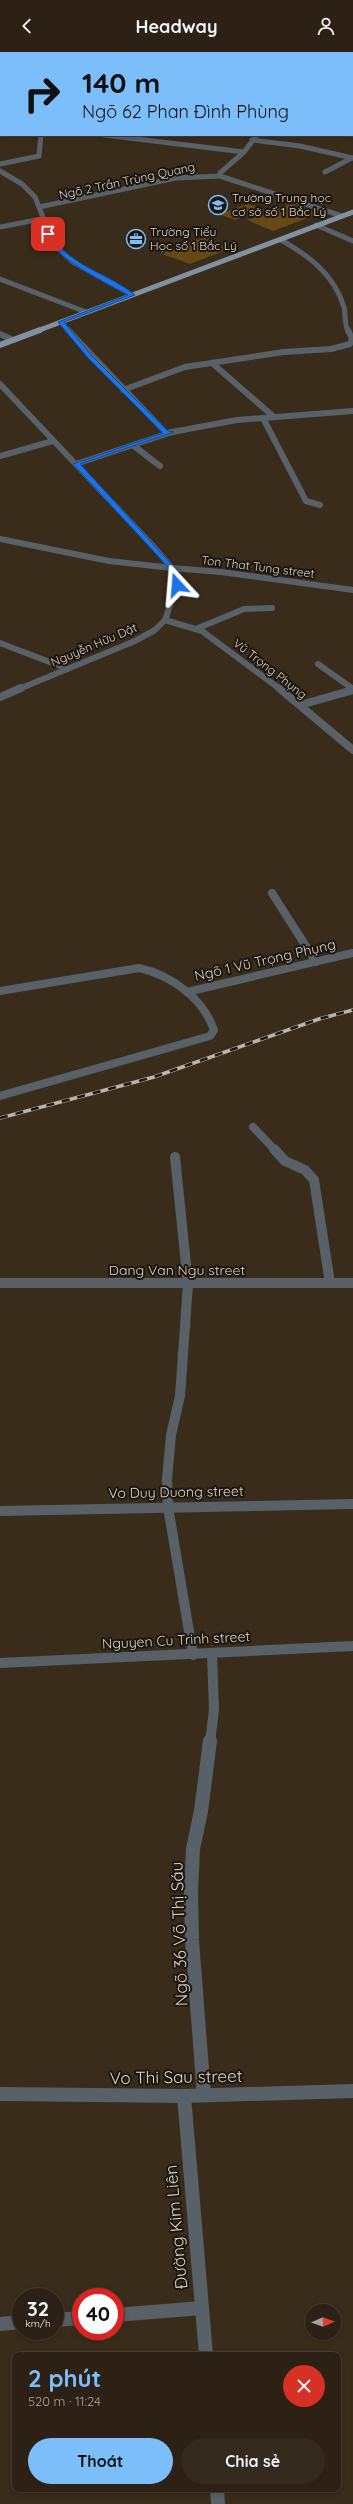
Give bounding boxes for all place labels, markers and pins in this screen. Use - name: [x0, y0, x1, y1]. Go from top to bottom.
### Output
- place label: Trường Trung học cơ sở số 1 Bắc Lý: [232, 190, 331, 219]
- school or university icon: Trường Trung học cơ sở số 1 Bắc Lý: [207, 194, 229, 216]
- pin: [31, 217, 65, 251]
- place label: Trường Tiểu Học số 1 Bắc Lý: [150, 224, 237, 253]
- office icon: Trường Tiểu Học số 1 Bắc Lý: [125, 228, 147, 250]

